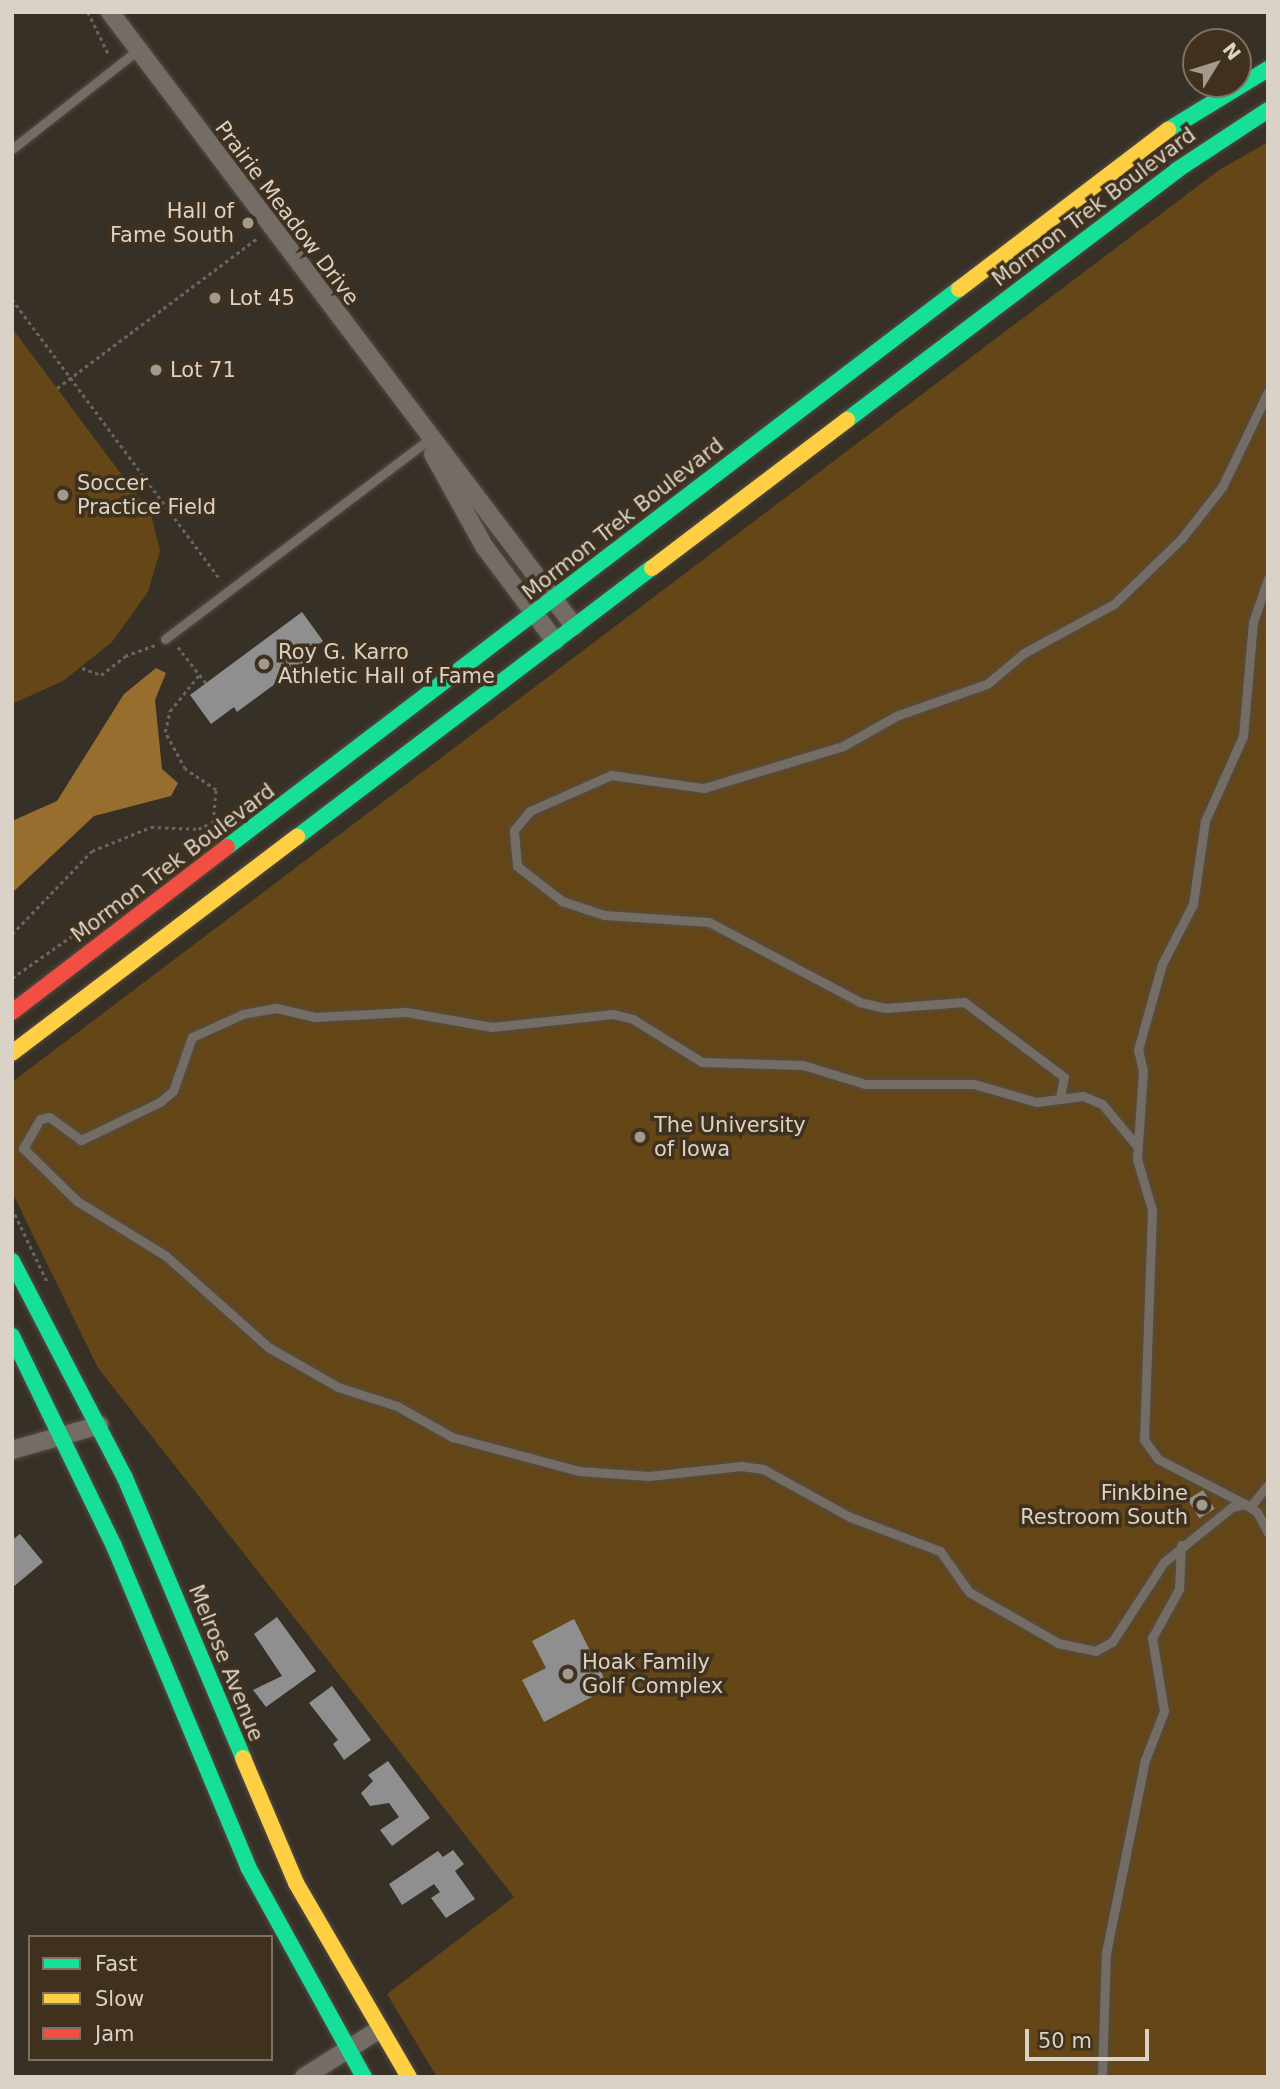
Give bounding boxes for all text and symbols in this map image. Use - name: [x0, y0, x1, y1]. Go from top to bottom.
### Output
- north arrow: [1182, 28, 1252, 98]
- text: N: [1218, 38, 1246, 64]
- street label: Prairie Meadow Drive: [210, 116, 364, 310]
- street label: Mormon Trek Boulevard: [987, 122, 1201, 292]
- place label: Hall of Fame South: [110, 198, 234, 248]
- marker: Hall of Fame South: [240, 215, 256, 231]
- place label: Lot 45: [229, 285, 295, 311]
- marker: Lot 45: [207, 290, 223, 306]
- place label: Lot 71: [170, 357, 236, 383]
- marker: Lot 71: [148, 362, 164, 378]
- street label: Mormon Trek Boulevard: [517, 433, 729, 605]
- place label: Soccer Practice Field: [77, 470, 216, 520]
- marker: Soccer Practice Field: [55, 487, 71, 503]
- place label: Roy G. Karro Athletic Hall of Fame: [278, 639, 495, 689]
- marker: Roy G. Karro Athletic Hall of Fame: [256, 656, 272, 672]
- street label: Mormon Trek Boulevard: [66, 778, 280, 948]
- place label: The University of Iowa: [654, 1112, 806, 1162]
- marker: The University of Iowa: [632, 1129, 648, 1145]
- place label: Finkbine Restroom South: [1020, 1480, 1188, 1530]
- marker: Finkbine Restroom South: [1194, 1497, 1210, 1513]
- street label: Melrose Avenue: [183, 1581, 269, 1745]
- place label: Hoak Family Golf Complex: [582, 1649, 723, 1699]
- marker: Hoak Family Golf Complex: [560, 1666, 576, 1682]
- legend: [28, 1935, 273, 2061]
- text: Fast: [95, 1952, 137, 1976]
- text: Slow: [95, 1987, 144, 2011]
- scale bar: [1028, 2016, 1152, 2060]
- text: Jam: [95, 2022, 135, 2046]
- text: 50 m: [1038, 2029, 1092, 2053]

